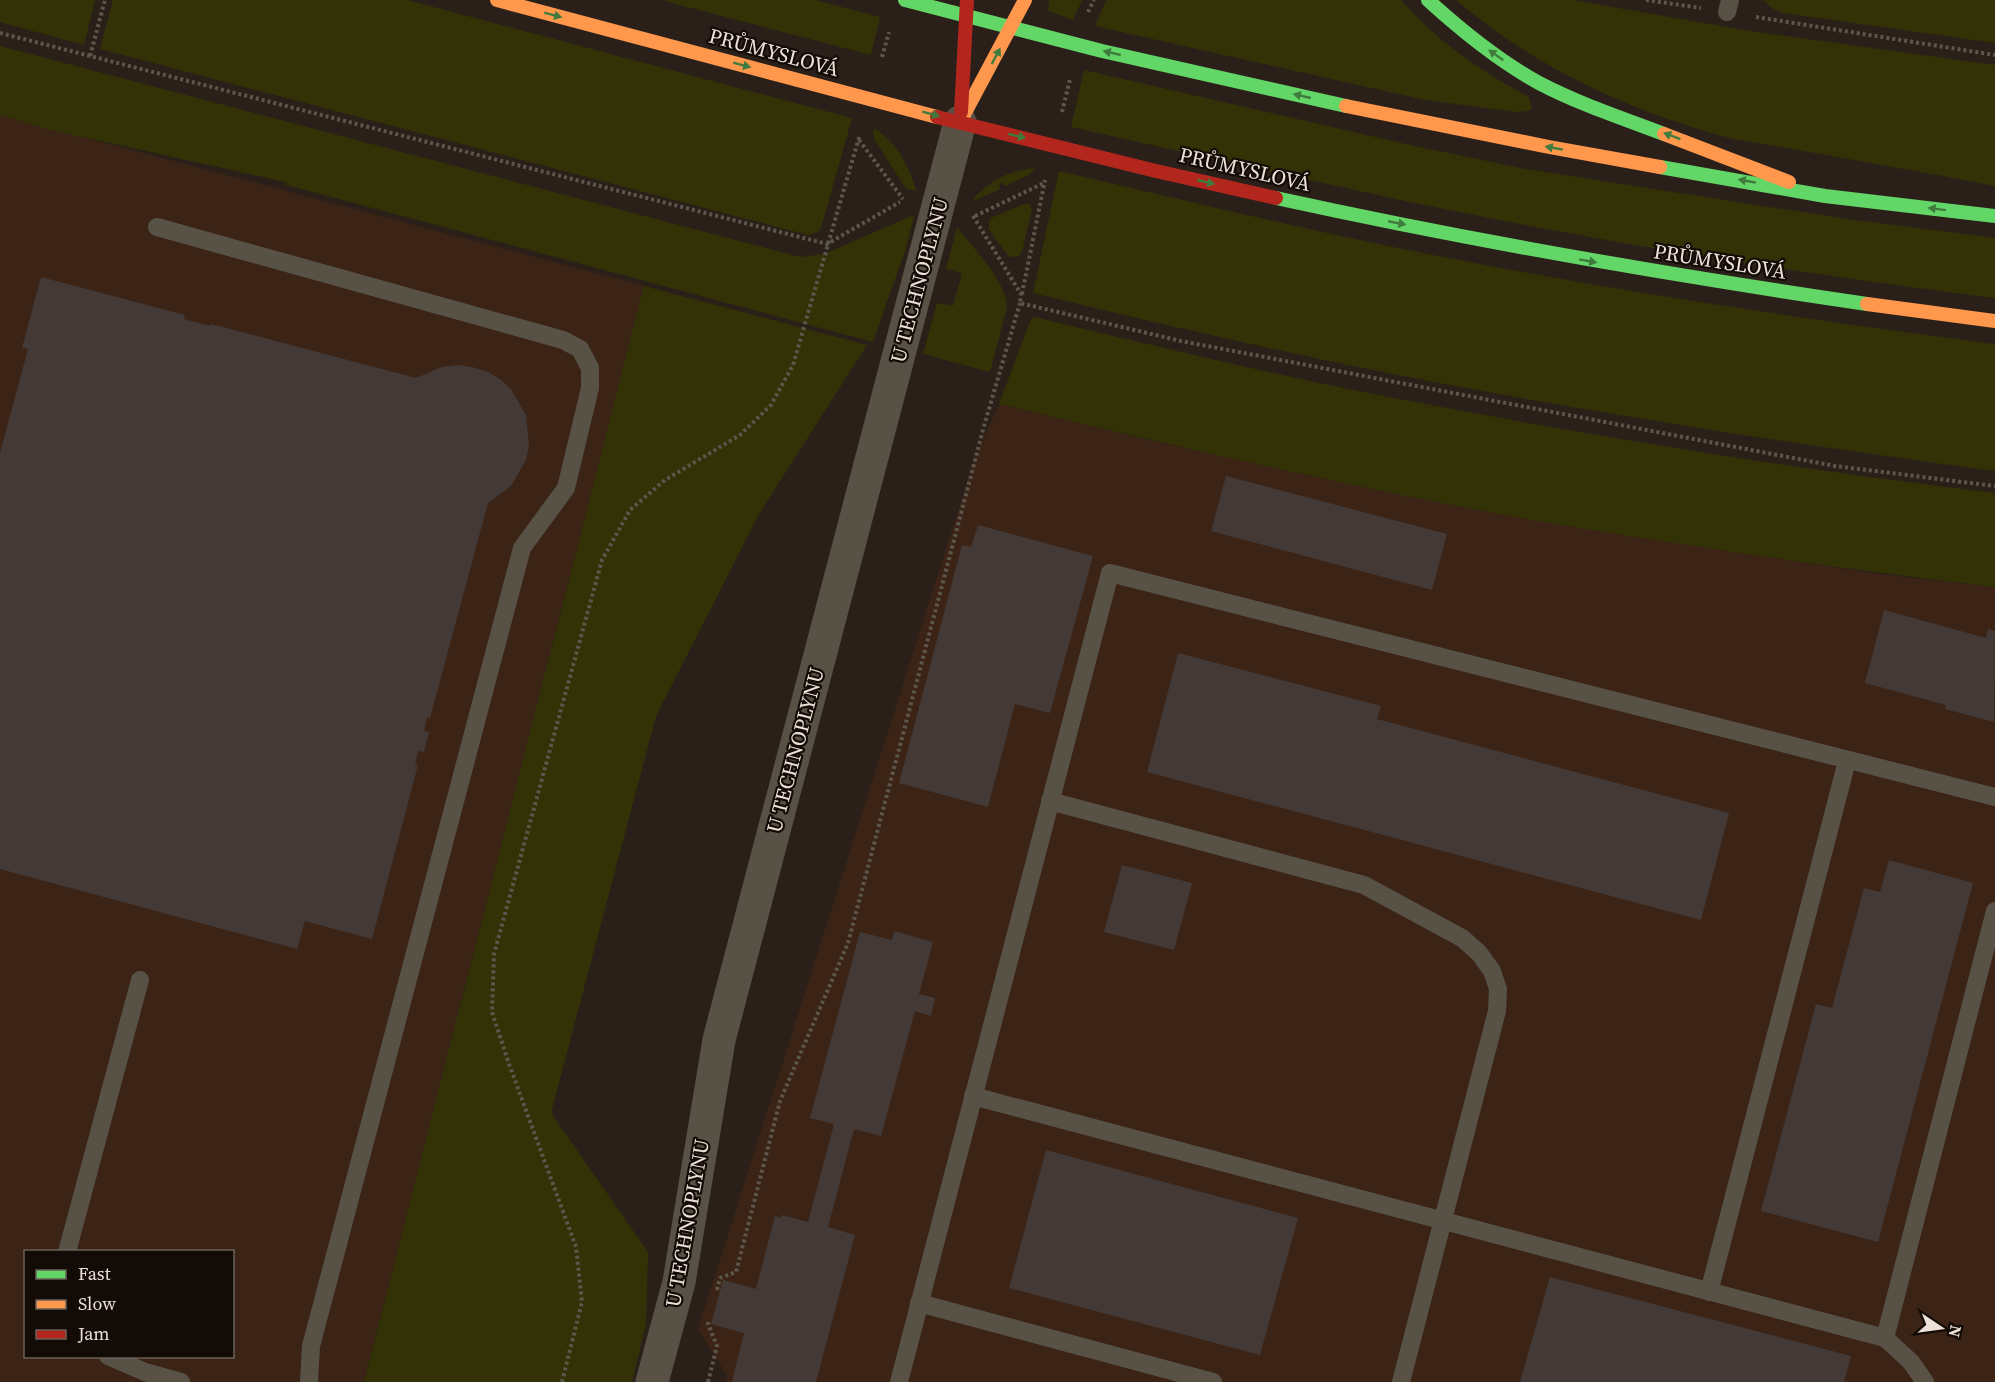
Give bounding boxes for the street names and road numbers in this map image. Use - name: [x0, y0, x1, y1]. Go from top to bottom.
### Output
- street label: PRŮMYSLOVÁ: [706, 21, 842, 83]
- street label: PRŮMYSLOVÁ: [1177, 140, 1314, 198]
- street label: U TECHNOPLYNU: [883, 194, 955, 366]
- street label: PRŮMYSLOVÁ: [1652, 236, 1788, 286]
- street label: U TECHNOPLYNU: [759, 664, 831, 836]
- street label: U TECHNOPLYNU: [658, 1137, 716, 1309]

